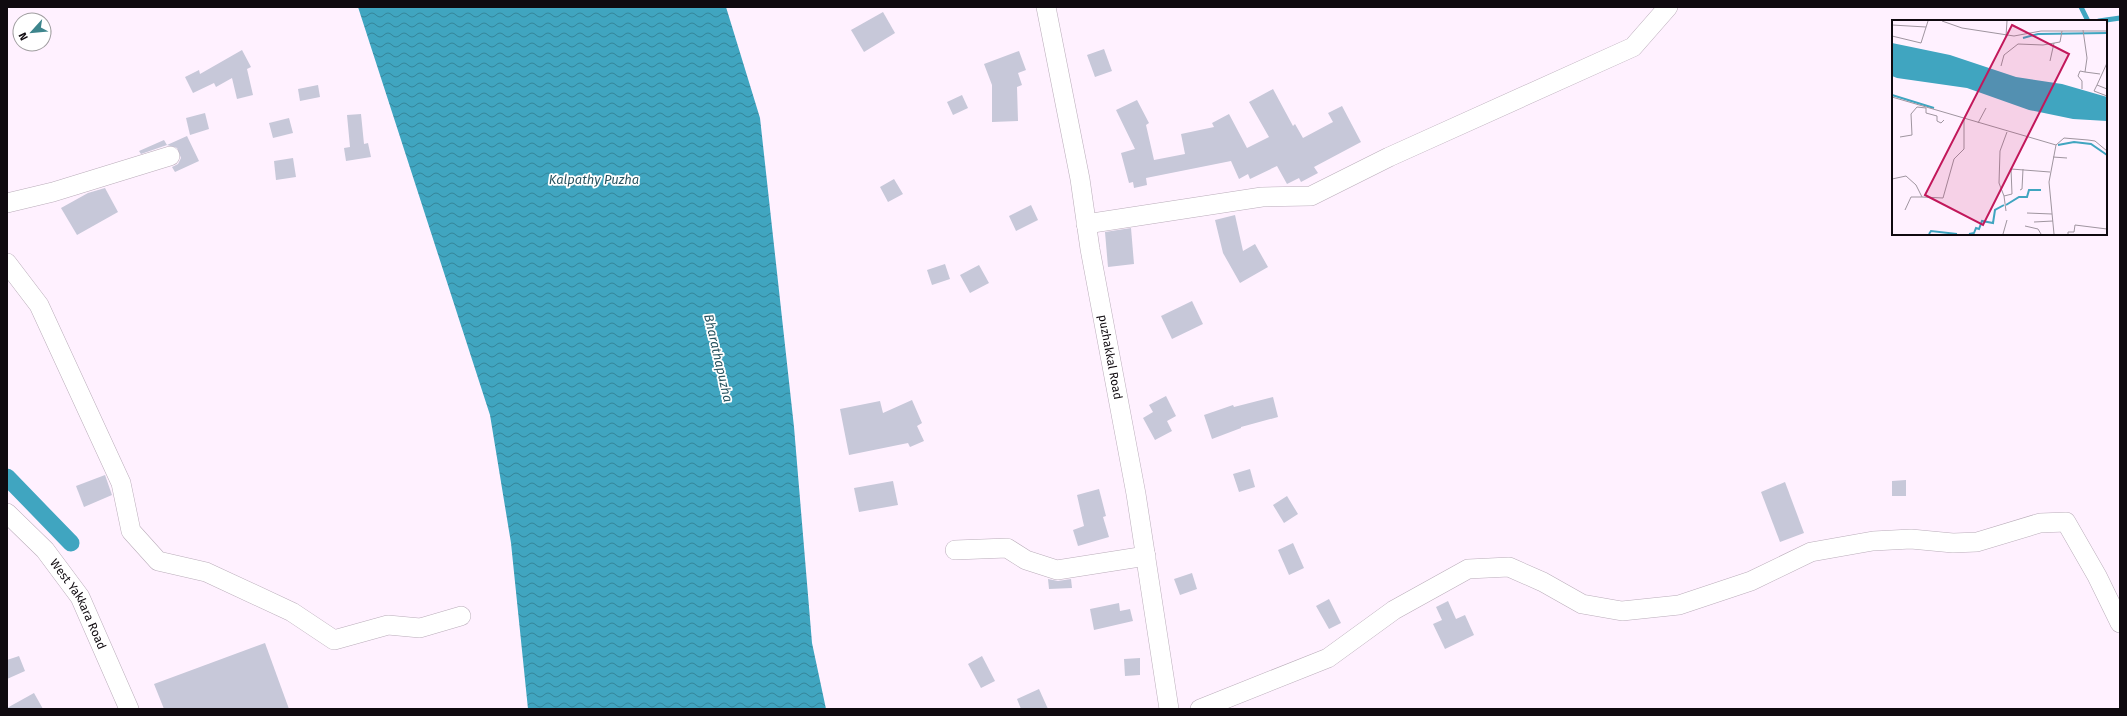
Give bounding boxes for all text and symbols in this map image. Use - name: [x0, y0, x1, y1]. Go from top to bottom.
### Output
- north arrow: [12, 12, 52, 52]
- inset map: [1892, 20, 2107, 235]
- text: N: [16, 30, 31, 43]
- water label: Kalpathy Puzha: [549, 172, 639, 187]
- water label: Bharathapuzha: [701, 313, 736, 404]
- street label: puzhakkal Road: [1095, 314, 1125, 401]
- street label: West Yakkara Road: [47, 556, 109, 651]

